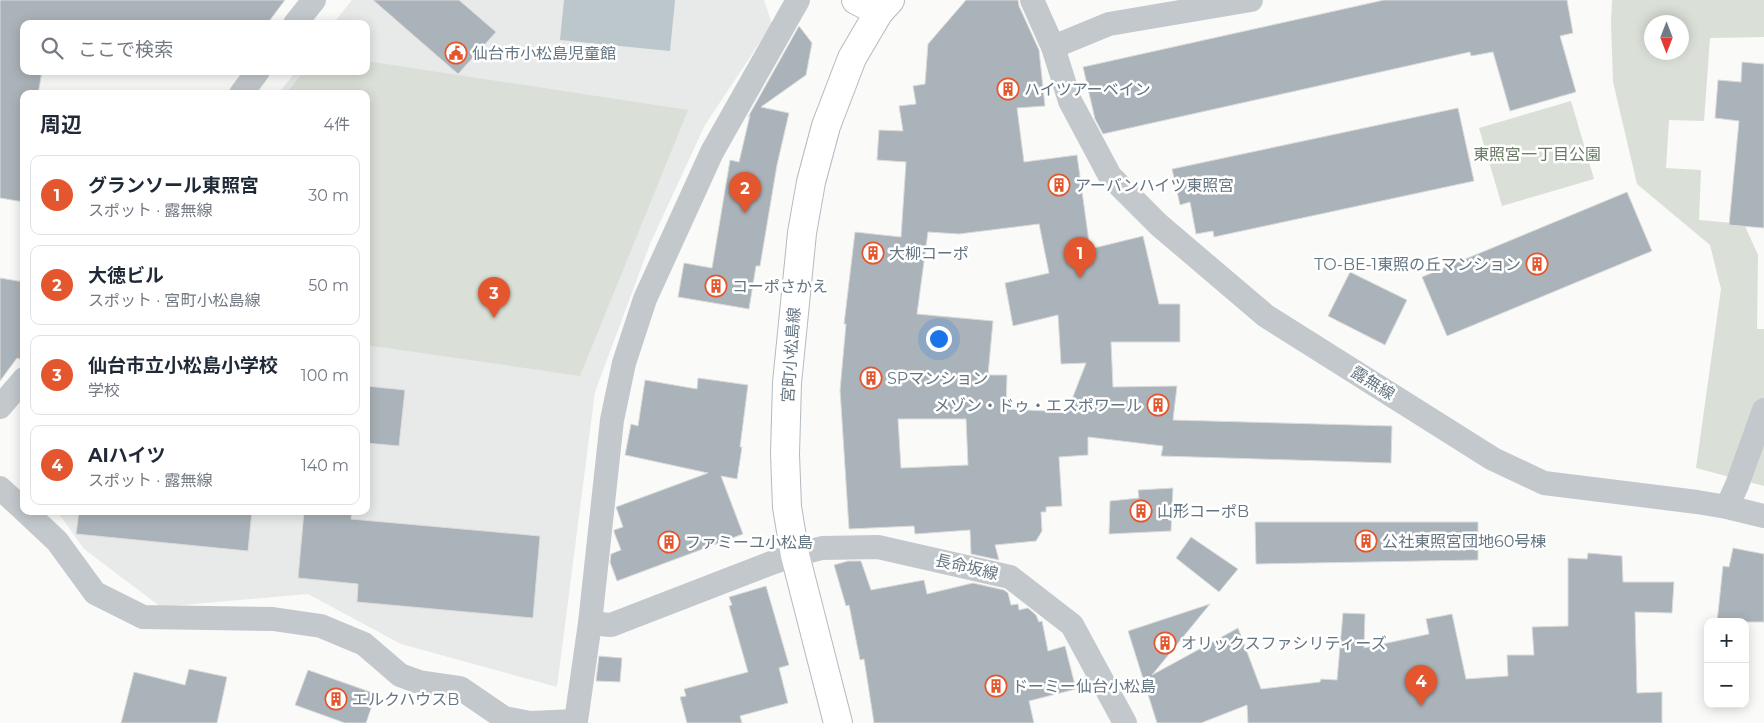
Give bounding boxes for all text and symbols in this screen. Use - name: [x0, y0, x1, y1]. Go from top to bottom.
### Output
- north arrow: [1644, 15, 1689, 60]
- search box: [20, 20, 370, 75]
- icon: search: [38, 34, 66, 62]
- text: ここで検索: [78, 38, 173, 61]
- public building icon: 仙台市小松島児童館: [444, 41, 468, 65]
- place label: 仙台市小松島児童館: [472, 44, 616, 63]
- building icon: ハイツアーベイン: [996, 77, 1020, 101]
- place label: ハイツアーベイン: [1024, 80, 1151, 99]
- text: 周辺: [40, 112, 82, 137]
- text: 4件: [323, 115, 350, 134]
- park label: 東照宮一丁目公園: [1473, 145, 1601, 164]
- pin: 2: [729, 172, 761, 213]
- building icon: アーバンハイツ東照宮: [1047, 173, 1071, 197]
- text: グランソール東照宮: [88, 174, 259, 197]
- place label: アーバンハイツ東照宮: [1075, 176, 1234, 195]
- text: 1: [54, 186, 60, 205]
- text: 30 m: [308, 186, 349, 205]
- text: スポット · 露無線: [88, 201, 212, 220]
- pin: 1: [1064, 237, 1096, 278]
- building icon: 大柳コーポ: [861, 241, 885, 265]
- place label: 大柳コーポ: [889, 244, 969, 263]
- building icon: TO-BE-1東照の丘マンション: [1525, 252, 1549, 276]
- place label: TO-BE-1東照の丘マンション: [1314, 255, 1521, 274]
- text: 大徳ビル: [88, 264, 164, 287]
- building icon: コーポさかえ: [704, 274, 728, 298]
- text: 2: [52, 276, 62, 295]
- text: 50 m: [308, 276, 349, 295]
- pin: 3: [478, 277, 510, 318]
- place label: コーポさかえ: [732, 277, 828, 296]
- text: スポット · 宮町小松島線: [88, 291, 260, 310]
- street label: 宮町小松島線: [778, 306, 804, 404]
- your location: [926, 326, 952, 352]
- text: 仙台市立小松島小学校: [88, 354, 278, 377]
- street label: 露無線: [1348, 362, 1398, 404]
- text: 3: [52, 366, 62, 385]
- text: 100 m: [301, 366, 349, 385]
- building icon: SPマンション: [859, 366, 883, 390]
- place label: SPマンション: [887, 369, 988, 388]
- text: 学校: [88, 381, 120, 400]
- building icon: メゾン・ドゥ・エスポワール: [1146, 393, 1170, 417]
- place label: メゾン・ドゥ・エスポワール: [934, 396, 1142, 415]
- text: AIハイツ: [88, 444, 165, 467]
- text: 4: [51, 456, 63, 475]
- text: 140 m: [301, 456, 349, 475]
- text: スポット · 露無線: [88, 471, 212, 490]
- building icon: 山形コーポB: [1129, 499, 1153, 523]
- place label: 山形コーポB: [1157, 502, 1249, 521]
- building icon: 公社東照宮団地60号棟: [1354, 529, 1378, 553]
- building icon: ファミーユ小松島: [657, 530, 681, 554]
- place label: 公社東照宮団地60号棟: [1382, 532, 1546, 551]
- place label: ファミーユ小松島: [685, 533, 813, 552]
- street label: 長命坂線: [934, 551, 1000, 583]
- map controls: [1704, 618, 1749, 708]
- button: +: [1704, 618, 1749, 663]
- building icon: オリックスファシリティーズ: [1153, 631, 1177, 655]
- place label: オリックスファシリティーズ: [1181, 634, 1387, 653]
- button: −: [1704, 663, 1749, 708]
- pin: 4: [1405, 665, 1437, 706]
- building icon: ドーミー仙台小松島: [984, 674, 1008, 698]
- place label: ドーミー仙台小松島: [1012, 677, 1156, 696]
- building icon: エルクハウスB: [324, 687, 348, 711]
- place label: エルクハウスB: [352, 690, 459, 709]

